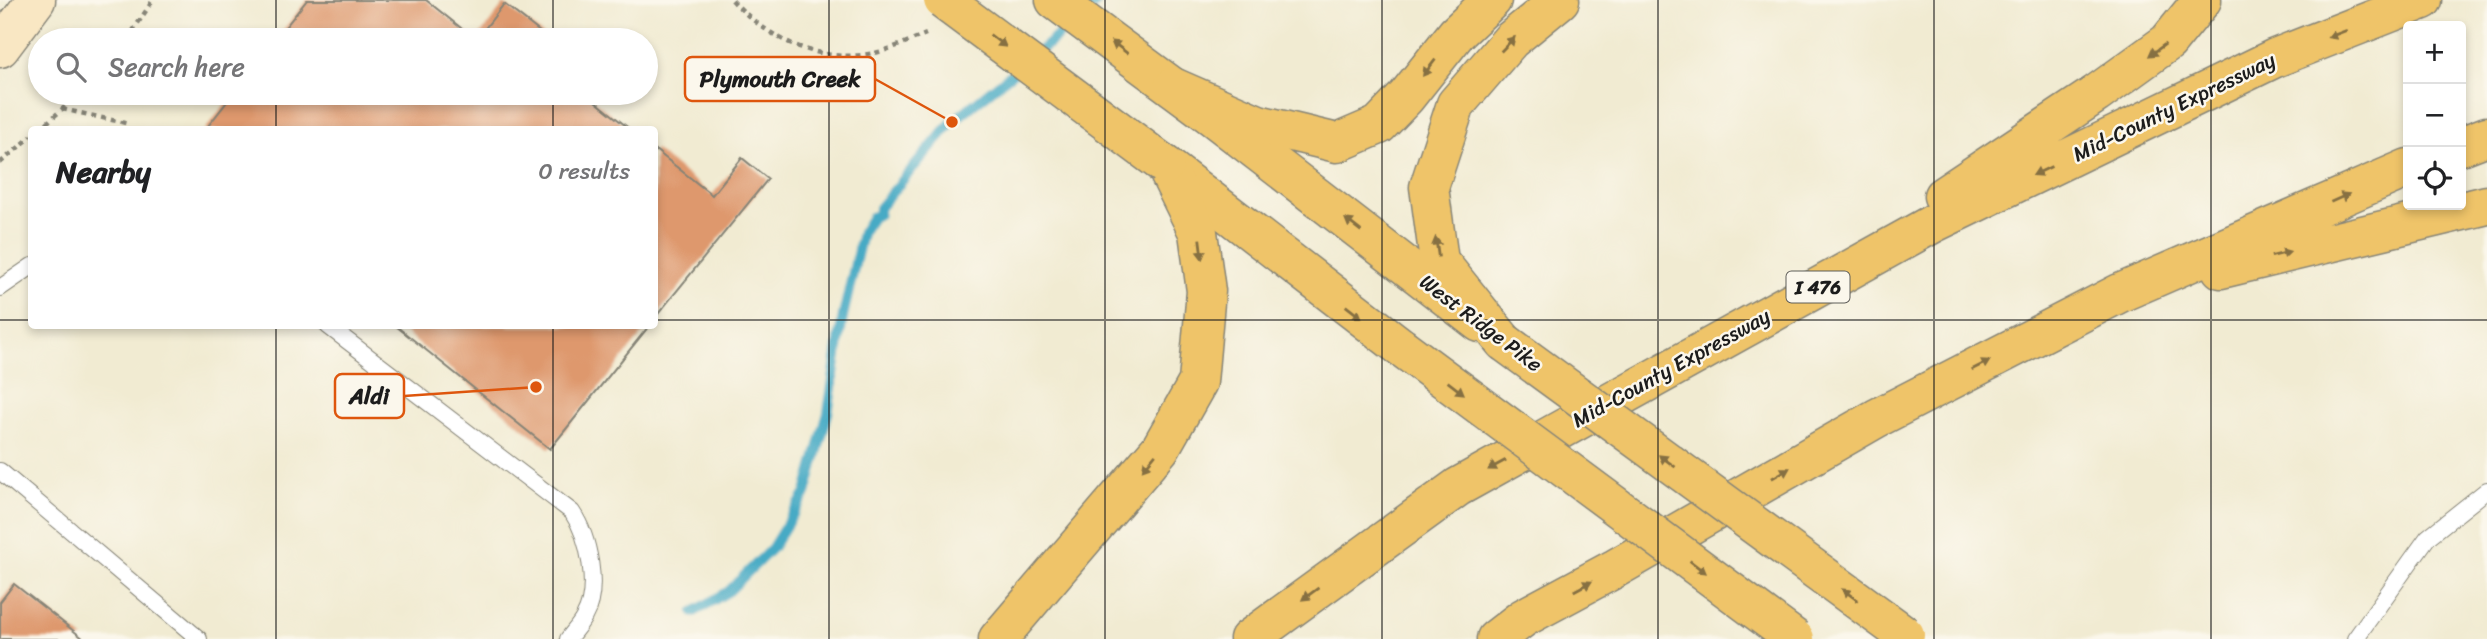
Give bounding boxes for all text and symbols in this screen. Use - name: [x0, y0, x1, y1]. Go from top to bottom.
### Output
- map controls: [2403, 21, 2466, 210]
- button: +: [2403, 21, 2466, 84]
- search box: [28, 28, 658, 105]
- one-way arrow: [2326, 28, 2347, 39]
- one-way arrow: [988, 33, 1006, 48]
- one-way arrow: [1500, 36, 1516, 53]
- one-way arrow: [1110, 39, 1128, 54]
- street label: Mid-County Expressway: [2066, 41, 2282, 173]
- one-way arrow: [2148, 43, 2166, 58]
- text: Search here: [108, 44, 245, 90]
- icon: search: [52, 48, 90, 86]
- callout: Plymouth Creek: [685, 57, 875, 101]
- text: Plymouth Creek: [699, 59, 861, 100]
- one-way arrow: [1422, 59, 1437, 77]
- button: −: [2403, 84, 2466, 147]
- text: Nearby: [56, 145, 151, 199]
- button: locate: [2403, 147, 2466, 210]
- text: 0 results: [538, 151, 630, 192]
- one-way arrow: [2032, 165, 2052, 177]
- one-way arrow: [2329, 192, 2350, 203]
- one-way arrow: [1344, 217, 1362, 232]
- one-way arrow: [1432, 236, 1443, 258]
- one-way arrow: [1195, 239, 1206, 261]
- one-way arrow: [2271, 249, 2293, 260]
- street label: West Ridge Pike: [1411, 264, 1551, 382]
- road number: I 476: [1786, 272, 1850, 302]
- street label: Mid-County Expressway: [1565, 298, 1777, 438]
- one-way arrow: [1345, 304, 1363, 319]
- one-way arrow: [1971, 359, 1991, 371]
- callout: Aldi: [335, 374, 404, 418]
- text: Aldi: [348, 376, 391, 417]
- one-way arrow: [1447, 381, 1465, 395]
- one-way arrow: [1141, 453, 1157, 471]
- one-way arrow: [1658, 453, 1676, 468]
- one-way arrow: [1487, 459, 1506, 471]
- one-way arrow: [1771, 467, 1790, 479]
- one-way arrow: [1689, 560, 1707, 574]
- one-way arrow: [1573, 580, 1593, 591]
- one-way arrow: [1301, 587, 1319, 601]
- one-way arrow: [1841, 588, 1859, 602]

